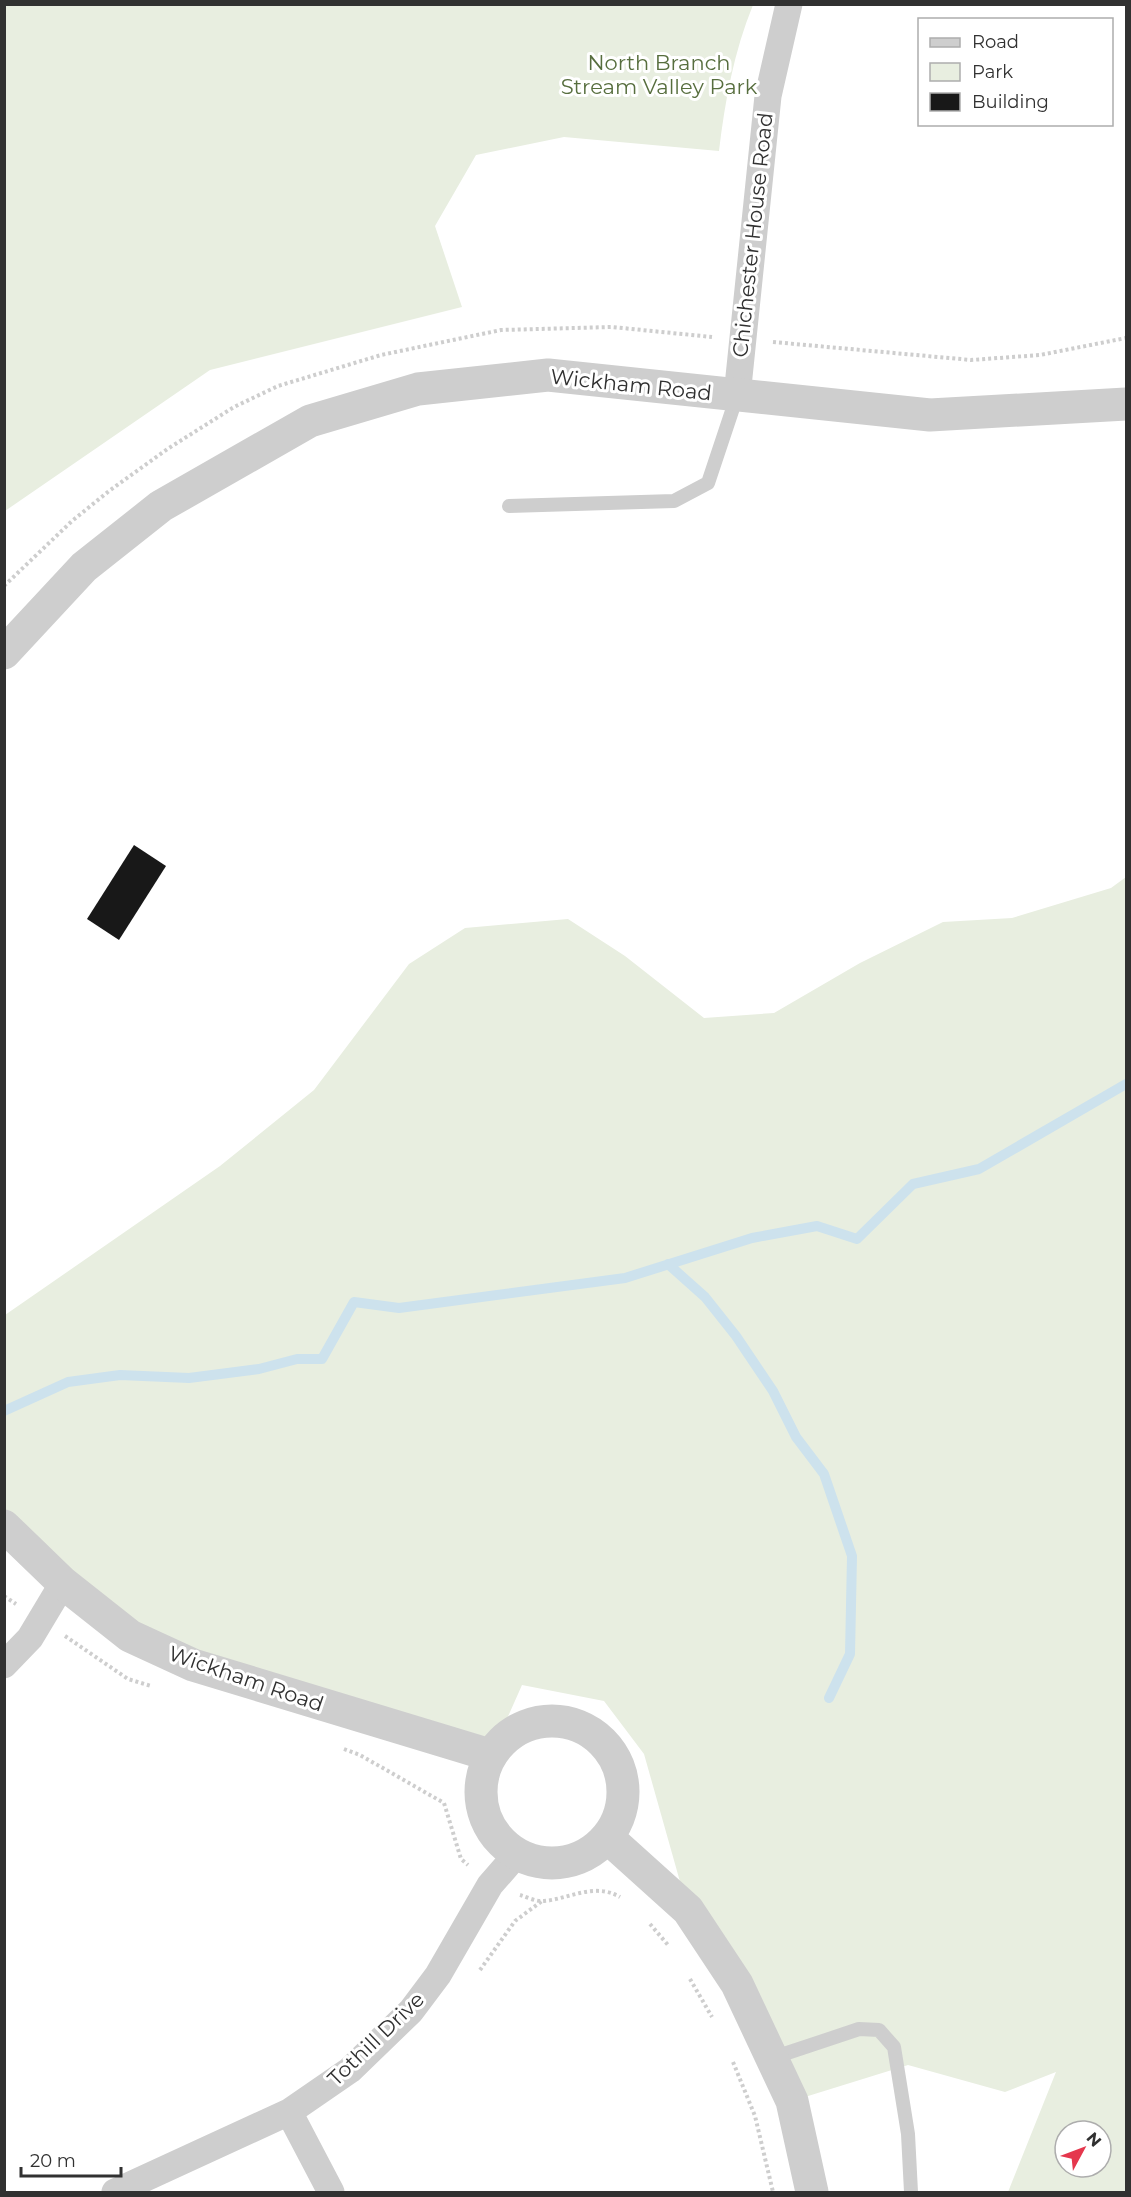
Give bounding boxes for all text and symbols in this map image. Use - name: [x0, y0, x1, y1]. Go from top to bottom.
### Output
- legend: [918, 18, 1113, 126]
- text: Road: [972, 31, 1019, 53]
- park label: North Branch Stream Valley Park: [561, 50, 758, 99]
- text: Park: [972, 61, 1013, 83]
- text: Building: [972, 91, 1049, 113]
- street label: Chichester House Road: [727, 111, 778, 359]
- street label: Wickham Road: [549, 364, 713, 405]
- street label: Wickham Road: [165, 1640, 327, 1717]
- street label: Tothill Drive: [322, 1986, 429, 2091]
- north arrow: [1053, 2119, 1113, 2179]
- text: N: [1083, 2128, 1105, 2151]
- scale bar: [21, 2140, 122, 2178]
- text: 20 m: [30, 2150, 76, 2172]

